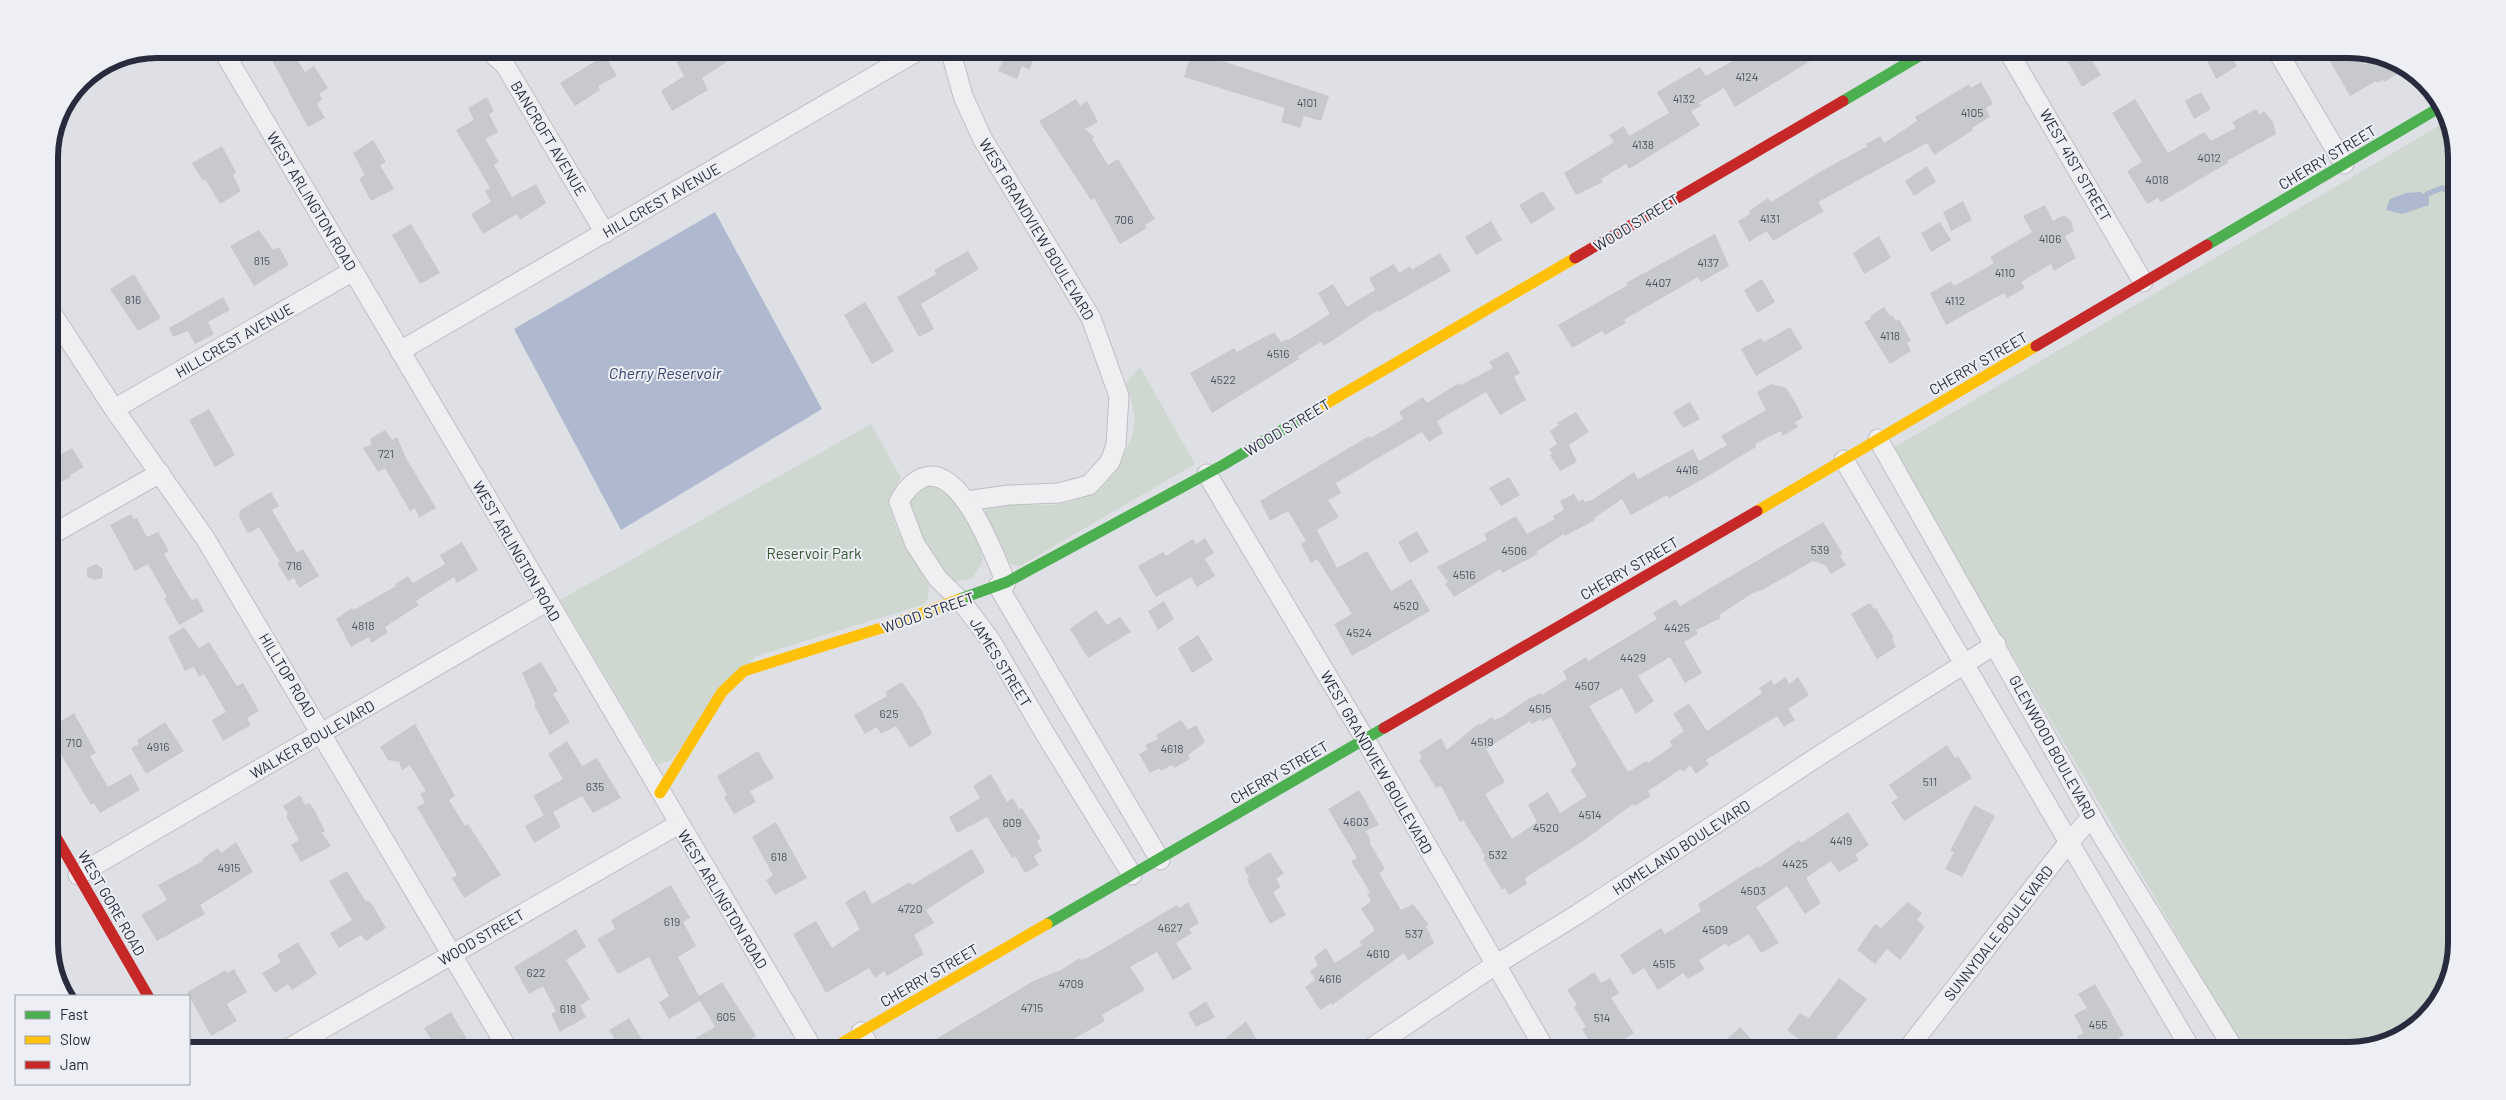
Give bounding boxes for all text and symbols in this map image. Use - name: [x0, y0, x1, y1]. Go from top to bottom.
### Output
- house number: 4124: [1736, 69, 1758, 83]
- street label: BANCROFT AVENUE: [508, 77, 590, 199]
- house number: 4132: [1673, 91, 1695, 105]
- house number: 4101: [1297, 95, 1317, 109]
- house number: 4105: [1961, 105, 1983, 119]
- street label: WEST 41ST STREET: [2036, 106, 2116, 224]
- street label: CHERRY STREET: [2275, 121, 2379, 193]
- street label: WEST ARLINGTON ROAD: [263, 128, 361, 274]
- street label: WEST GRANDVIEW BOULEVARD: [976, 135, 1098, 323]
- house number: 4138: [1632, 137, 1654, 151]
- house number: 4012: [2197, 150, 2221, 164]
- street label: HILLCREST AVENUE: [599, 159, 723, 241]
- house number: 4018: [2145, 172, 2169, 186]
- street label: WOOD STREET: [1590, 189, 1682, 255]
- house number: 4131: [1760, 211, 1780, 225]
- house number: 706: [1115, 212, 1133, 226]
- house number: 4106: [2039, 231, 2061, 245]
- house number: 815: [254, 253, 270, 267]
- house number: 4137: [1697, 255, 1719, 269]
- house number: 4110: [1995, 265, 2015, 279]
- house number: 4407: [1645, 275, 1671, 289]
- house number: 816: [125, 292, 141, 306]
- house number: 4112: [1945, 293, 1965, 307]
- street label: HILLCREST AVENUE: [172, 299, 296, 381]
- house number: 4118: [1880, 328, 1900, 342]
- street label: CHERRY STREET: [1926, 328, 2030, 398]
- house number: 4516: [1267, 346, 1289, 360]
- water label: Cherry Reservoir: [609, 363, 723, 382]
- house number: 4522: [1210, 372, 1236, 386]
- street label: WOOD STREET: [1241, 394, 1333, 460]
- house number: 721: [378, 446, 394, 460]
- house number: 4416: [1676, 462, 1698, 476]
- street label: WEST ARLINGTON ROAD: [469, 478, 565, 624]
- street label: CHERRY STREET: [1577, 533, 1681, 603]
- house number: 539: [1811, 542, 1829, 556]
- house number: 4506: [1501, 543, 1527, 557]
- park label: Reservoir Park: [767, 544, 862, 562]
- house number: 716: [286, 558, 302, 572]
- house number: 4516: [1453, 567, 1475, 581]
- street label: WOOD STREET: [879, 588, 977, 636]
- house number: 4520: [1393, 598, 1419, 612]
- street label: JAMES STREET: [966, 614, 1036, 710]
- house number: 4818: [352, 618, 374, 632]
- house number: 4425: [1664, 620, 1690, 634]
- house number: 4524: [1346, 625, 1372, 639]
- street label: HILLTOP ROAD: [256, 630, 320, 720]
- house number: 4429: [1620, 650, 1646, 664]
- street label: WEST GRANDVIEW BOULEVARD: [1317, 667, 1437, 857]
- street label: GLENWOOD BOULEVARD: [2006, 672, 2100, 822]
- house number: 4507: [1574, 678, 1600, 692]
- street label: WALKER BOULEVARD: [246, 696, 378, 782]
- house number: 4515: [1529, 701, 1551, 715]
- house number: 625: [880, 706, 898, 720]
- house number: 4519: [1471, 734, 1493, 748]
- house number: 710: [66, 735, 82, 749]
- street label: CHERRY STREET: [1227, 737, 1331, 807]
- house number: 4916: [146, 739, 170, 753]
- house number: 4618: [1160, 741, 1184, 755]
- house number: 511: [1923, 774, 1937, 788]
- house number: 635: [586, 779, 604, 793]
- street label: HOMELAND BOULEVARD: [1609, 796, 1753, 898]
- house number: 4514: [1578, 807, 1602, 821]
- house number: 4603: [1343, 814, 1369, 828]
- house number: 609: [1002, 815, 1022, 829]
- house number: 4520: [1533, 820, 1559, 834]
- street label: WEST ARLINGTON ROAD: [674, 826, 772, 972]
- house number: 4419: [1830, 833, 1852, 847]
- street label: WEST GORE ROAD: [75, 847, 149, 959]
- house number: 532: [1489, 847, 1507, 861]
- house number: 618: [771, 849, 787, 863]
- house number: 4425: [1782, 856, 1808, 870]
- house number: 4915: [218, 860, 241, 874]
- street label: SUNNYDALE BOULEVARD: [1940, 862, 2056, 1004]
- house number: 4503: [1740, 883, 1766, 897]
- house number: 4720: [897, 901, 923, 915]
- street label: WOOD STREET: [435, 905, 527, 969]
- house number: 619: [664, 914, 680, 928]
- house number: 4627: [1158, 920, 1183, 934]
- house number: 4509: [1702, 922, 1728, 936]
- house number: 537: [1405, 926, 1423, 940]
- street label: CHERRY STREET: [877, 940, 981, 1010]
- house number: 4610: [1366, 946, 1390, 960]
- house number: 4515: [1653, 956, 1675, 970]
- house number: 622: [526, 965, 546, 979]
- house number: 4616: [1319, 971, 1341, 985]
- house number: 4709: [1059, 976, 1083, 990]
- legend: [15, 995, 190, 1085]
- house number: 4715: [1021, 1000, 1043, 1014]
- house number: 618: [560, 1001, 576, 1015]
- text: Fast: [60, 1005, 88, 1023]
- house number: 605: [716, 1009, 736, 1023]
- house number: 514: [1594, 1010, 1610, 1024]
- house number: 455: [2089, 1017, 2107, 1031]
- text: Slow: [60, 1030, 91, 1048]
- text: Jam: [60, 1055, 89, 1073]

